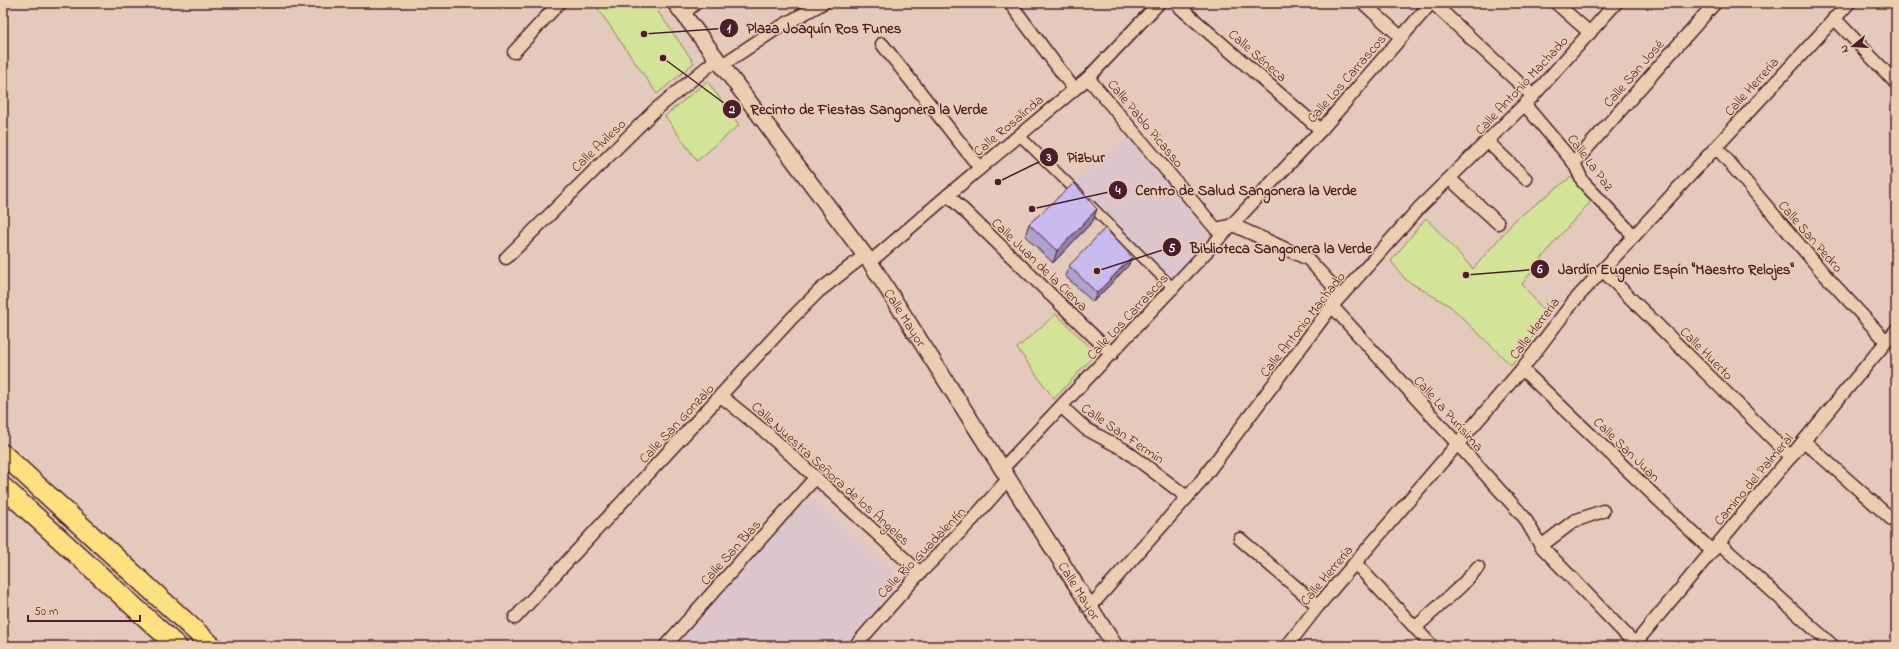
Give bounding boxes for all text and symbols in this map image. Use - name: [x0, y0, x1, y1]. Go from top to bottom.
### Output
- callout: Plaza Joaquín Ros Funes: [719, 14, 910, 41]
- text: Plaza Joaquín Ros Funes: [747, 18, 902, 40]
- text: 1: [727, 20, 731, 38]
- street label: Calle Séneca: [1223, 25, 1291, 88]
- north arrow: [1833, 26, 1873, 66]
- street label: Calle Los Carrascos: [1302, 30, 1392, 128]
- street label: Calle Antonio Machado: [1470, 32, 1574, 140]
- street label: Calle San José: [1599, 35, 1670, 113]
- text: N: [1836, 43, 1853, 55]
- street label: Calle Herrería: [1720, 53, 1785, 121]
- street label: Calle Pablo Picasso: [1102, 75, 1188, 173]
- street label: Calle Rosalinda: [969, 90, 1049, 162]
- callout: Recinto de Fiestas Sangonera la Verde: [722, 95, 995, 122]
- text: Recinto de Fiestas Sangonera la Verde: [750, 99, 989, 123]
- text: 2: [728, 101, 735, 119]
- street label: Calle Avileso: [567, 114, 631, 178]
- street label: Calle La Paz: [1561, 130, 1618, 196]
- callout: Pizbur: [1039, 144, 1113, 171]
- text: Pizbur: [1067, 147, 1105, 169]
- text: 3: [1046, 149, 1052, 167]
- callout: Centro de Salud Sangonera la Verde: [1108, 176, 1365, 203]
- text: Centro de Salud Sangonera la Verde: [1135, 180, 1358, 204]
- text: 4: [1115, 182, 1121, 200]
- street label: Calle San Pedro: [1773, 196, 1847, 278]
- street label: Calle Juan de la Cierva: [986, 213, 1092, 317]
- callout: Biblioteca Sangonera la Verde: [1162, 234, 1380, 261]
- text: Biblioteca Sangonera la Verde: [1189, 238, 1373, 262]
- text: 5: [1169, 240, 1176, 258]
- callout: Jardín Eugenio Espín "Maestro Relojes": [1530, 255, 1802, 282]
- text: Jardín Eugenio Espín "Maestro Relojes": [1558, 259, 1795, 283]
- text: 6: [1536, 261, 1543, 279]
- street label: Calle Antonio Machado: [1255, 268, 1351, 382]
- street label: Calle Los Carrascos: [1082, 269, 1174, 365]
- street label: Calle Mayor: [878, 285, 931, 352]
- street label: Calle Herrería: [1505, 293, 1566, 365]
- street label: Calle Huerto: [1674, 322, 1738, 386]
- street label: Calle La Purísima: [1408, 371, 1488, 457]
- street label: Calle San Gonzalo: [634, 379, 720, 469]
- street label: Calle Nuestra Señora de los Ángeles: [745, 396, 915, 552]
- street label: Calle San Fermín: [1076, 399, 1168, 470]
- street label: Calle San Juan: [1588, 413, 1664, 488]
- street label: Camino del Palmeral: [1709, 429, 1799, 531]
- street label: Calle Río Guadalentín: [873, 502, 971, 604]
- street label: Calle San Blas: [696, 515, 766, 591]
- street label: Calle Herrería: [1295, 541, 1359, 611]
- street label: Calle Mayor: [1052, 558, 1105, 625]
- scale bar: [28, 597, 140, 623]
- text: 50 m: [34, 603, 58, 621]

